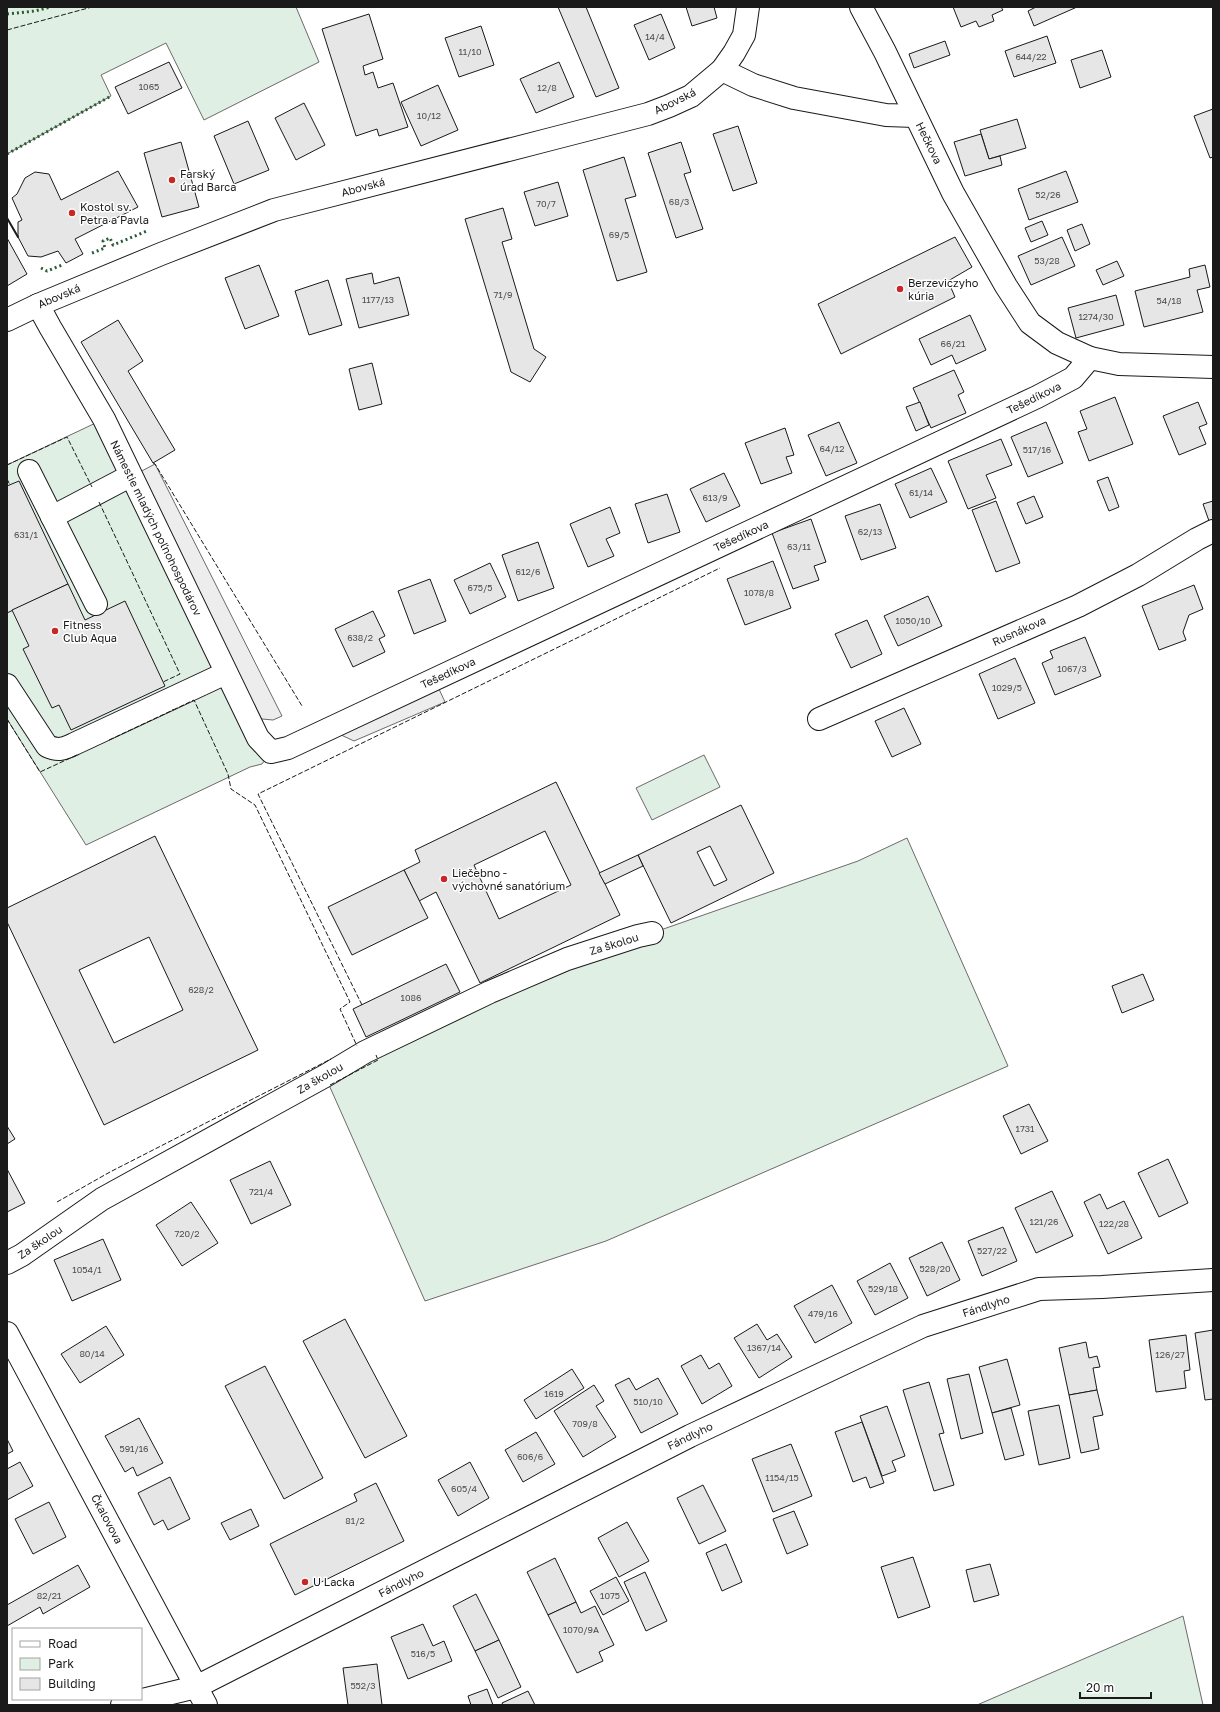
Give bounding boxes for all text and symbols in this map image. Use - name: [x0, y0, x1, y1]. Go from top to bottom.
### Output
- house number: 14/4: [645, 31, 665, 42]
- house number: 11/10: [459, 46, 482, 57]
- house number: 644/22: [1015, 51, 1047, 62]
- house number: 1065: [139, 81, 159, 92]
- house number: 12/8: [537, 82, 557, 93]
- street label: Abovská: [652, 85, 698, 116]
- house number: 10/12: [417, 110, 441, 121]
- street label: Hečkova: [914, 120, 945, 166]
- place label: Farský úrad Barca: [180, 167, 237, 193]
- street label: Abovská: [340, 174, 386, 199]
- marker: Farský úrad Barca: [167, 175, 177, 185]
- house number: 52/26: [1035, 189, 1061, 200]
- house number: 68/3: [669, 196, 689, 207]
- house number: 70/7: [536, 198, 556, 209]
- place label: Kostol sv. Petra a Pavla: [80, 200, 149, 226]
- marker: Kostol sv. Petra a Pavla: [67, 208, 77, 218]
- house number: 69/5: [609, 229, 629, 240]
- house number: 53/28: [1034, 255, 1060, 266]
- place label: Berzeviczyho kúria: [908, 276, 979, 302]
- street label: Abovská: [36, 281, 82, 310]
- marker: Berzeviczyho kúria: [895, 284, 905, 294]
- house number: 71/9: [494, 289, 512, 300]
- house number: 1177/13: [362, 294, 394, 305]
- house number: 54/18: [1157, 295, 1181, 306]
- house number: 1274/30: [1078, 311, 1114, 322]
- house number: 66/21: [941, 338, 966, 349]
- street label: Tešedíkova: [1005, 379, 1063, 416]
- street label: Námestie mladých poľnohospodárov: [108, 438, 205, 618]
- house number: 64/12: [820, 443, 844, 454]
- house number: 517/16: [1023, 444, 1051, 455]
- house number: 61/14: [909, 487, 933, 498]
- house number: 613/9: [703, 492, 727, 503]
- street label: Tešedíkova: [711, 517, 770, 554]
- house number: 62/13: [858, 526, 882, 537]
- house number: 631/1: [14, 529, 39, 540]
- house number: 63/11: [787, 541, 812, 552]
- house number: 612/6: [516, 566, 540, 577]
- house number: 675/5: [468, 582, 492, 593]
- house number: 1078/8: [744, 587, 774, 598]
- street label: Rusnákova: [990, 613, 1048, 648]
- house number: 1050/10: [895, 615, 931, 626]
- place label: Fitness Club Aqua: [63, 618, 117, 644]
- marker: Fitness Club Aqua: [50, 626, 60, 636]
- house number: 638/2: [347, 632, 373, 643]
- street label: Tešedíkova: [418, 654, 477, 691]
- house number: 1067/3: [1057, 663, 1087, 674]
- house number: 1029/5: [992, 682, 1022, 693]
- place label: Liečebno - výchovné sanatórium: [452, 866, 565, 892]
- marker: Liečebno - výchovné sanatórium: [439, 874, 449, 884]
- street label: Za školou: [588, 930, 640, 957]
- house number: 628/2: [188, 984, 214, 995]
- house number: 1086: [401, 992, 421, 1003]
- street label: Za školou: [295, 1059, 345, 1096]
- house number: 1731: [1016, 1123, 1035, 1134]
- house number: 721/4: [249, 1186, 274, 1197]
- house number: 121/26: [1030, 1216, 1058, 1227]
- house number: 122/28: [1099, 1218, 1129, 1229]
- street label: Za školou: [15, 1222, 64, 1261]
- house number: 720/2: [174, 1228, 200, 1239]
- house number: 527/22: [977, 1245, 1007, 1256]
- house number: 528/20: [919, 1263, 951, 1274]
- house number: 1054/1: [72, 1264, 102, 1275]
- house number: 529/18: [868, 1283, 898, 1294]
- street label: Fándlyho: [961, 1292, 1011, 1319]
- house number: 479/16: [808, 1308, 838, 1319]
- house number: 1367/14: [747, 1342, 782, 1353]
- house number: 80/14: [79, 1348, 105, 1359]
- house number: 126/27: [1155, 1349, 1185, 1360]
- house number: 1619: [544, 1388, 564, 1399]
- house number: 510/10: [633, 1396, 663, 1407]
- house number: 709/8: [572, 1418, 598, 1429]
- street label: Fándlyho: [665, 1419, 715, 1452]
- house number: 591/16: [119, 1443, 149, 1454]
- house number: 606/6: [517, 1451, 543, 1462]
- house number: 1154/15: [765, 1472, 799, 1483]
- house number: 605/4: [451, 1483, 478, 1494]
- street label: Čkalovova: [89, 1492, 126, 1546]
- house number: 81/2: [345, 1515, 365, 1526]
- street label: Fándlyho: [376, 1565, 426, 1599]
- place label: U Lacka: [313, 1575, 355, 1588]
- marker: U Lacka: [300, 1577, 310, 1587]
- house number: 82/21: [37, 1590, 62, 1601]
- house number: 1075: [600, 1590, 620, 1601]
- house number: 1070/9A: [563, 1624, 599, 1635]
- legend: [12, 1628, 142, 1700]
- text: Road: [48, 1636, 77, 1651]
- house number: 516/5: [411, 1648, 435, 1659]
- text: Park: [48, 1656, 74, 1671]
- scale bar: [1080, 1674, 1151, 1700]
- text: Building: [48, 1676, 96, 1691]
- house number: 552/3: [350, 1680, 376, 1691]
- text: 20 m: [1086, 1680, 1114, 1695]

